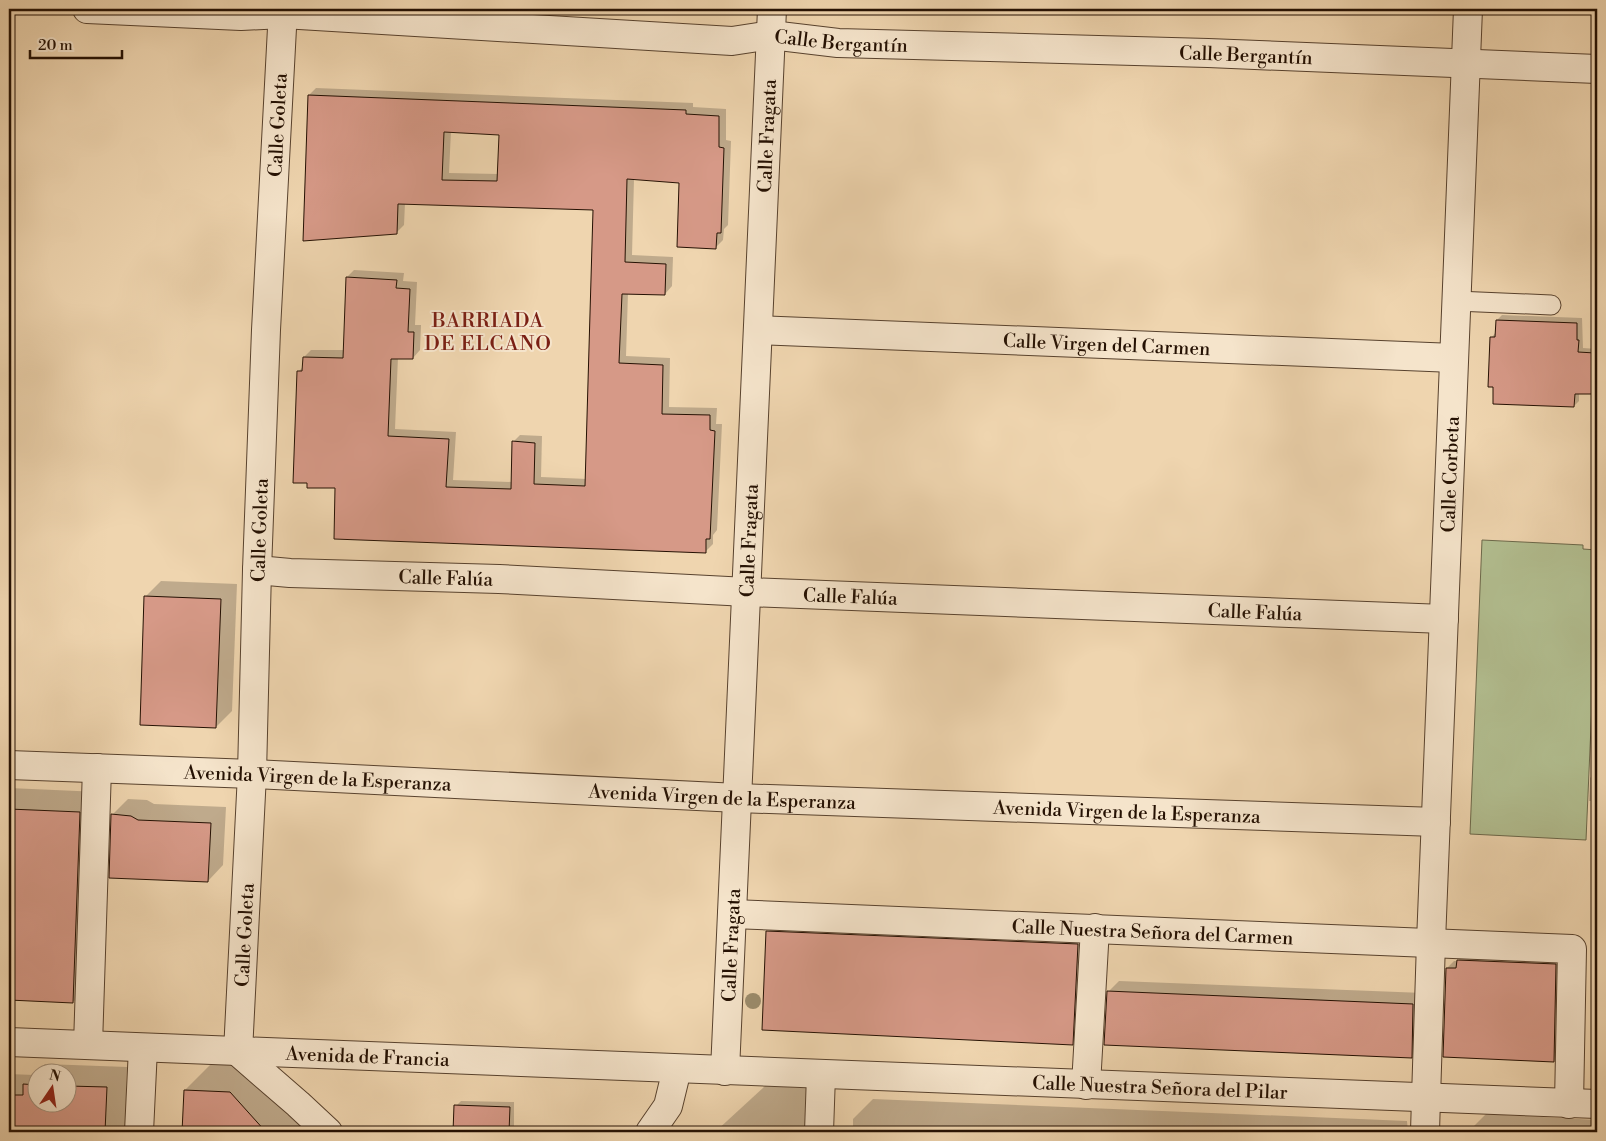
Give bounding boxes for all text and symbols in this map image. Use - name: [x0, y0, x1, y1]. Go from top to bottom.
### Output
- street label: Calle Bergantín: [773, 25, 908, 58]
- scale bar: [30, 28, 122, 60]
- text: 20 m: [38, 36, 73, 55]
- street label: Calle Bergantín: [1179, 41, 1313, 70]
- street label: Calle Goleta: [263, 72, 293, 178]
- street label: Calle Fragata: [753, 78, 782, 193]
- district label: BARRIADA DE ELCANO: [424, 309, 552, 357]
- street label: Calle Virgen del Carmen: [1002, 329, 1211, 361]
- street label: Calle Corbeta: [1436, 415, 1465, 533]
- street label: Calle Goleta: [246, 477, 274, 582]
- street label: Calle Fragata: [735, 483, 764, 598]
- street label: Calle Falúa: [398, 565, 494, 592]
- street label: Calle Falúa: [803, 583, 898, 611]
- street label: Calle Falúa: [1207, 599, 1303, 627]
- street label: Avenida Virgen de la Esperanza: [183, 760, 452, 797]
- street label: Avenida Virgen de la Esperanza: [587, 780, 857, 815]
- street label: Avenida Virgen de la Esperanza: [992, 796, 1261, 829]
- street label: Calle Goleta: [230, 882, 260, 988]
- street label: Calle Fragata: [717, 887, 746, 1002]
- street label: Calle Nuestra Señora del Carmen: [1011, 915, 1294, 950]
- street label: Avenida de Francia: [284, 1042, 451, 1072]
- north arrow: [28, 1064, 78, 1114]
- text: N: [47, 1066, 62, 1086]
- street label: Calle Nuestra Señora del Pilar: [1032, 1071, 1288, 1105]

